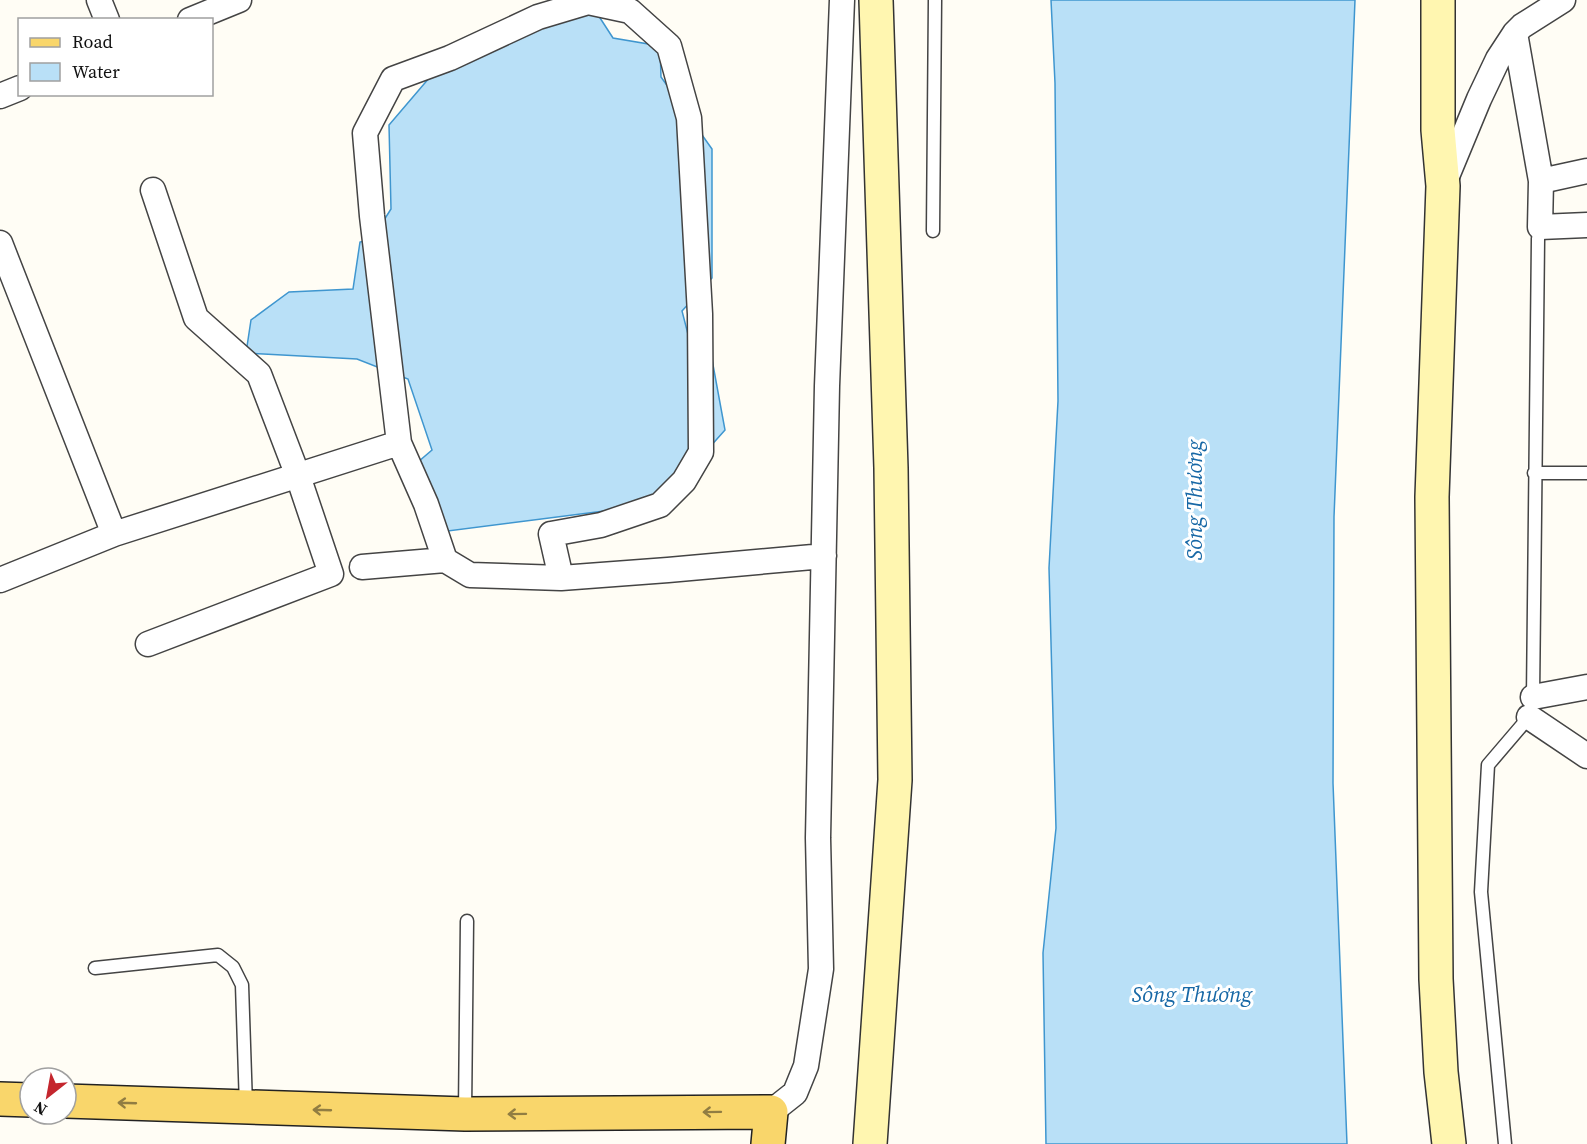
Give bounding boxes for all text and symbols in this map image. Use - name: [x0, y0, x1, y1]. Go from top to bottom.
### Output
- legend: [18, 18, 213, 96]
- text: Road: [72, 29, 113, 54]
- text: Water: [72, 59, 120, 84]
- water label: Sông Thương: [1179, 439, 1209, 560]
- water label: Sông Thương: [1132, 979, 1253, 1009]
- north arrow: [18, 1066, 78, 1126]
- text: N: [29, 1096, 51, 1121]
- one-way arrow: [118, 1098, 138, 1109]
- one-way arrow: [313, 1104, 333, 1116]
- one-way arrow: [703, 1106, 723, 1118]
- one-way arrow: [508, 1108, 528, 1120]

